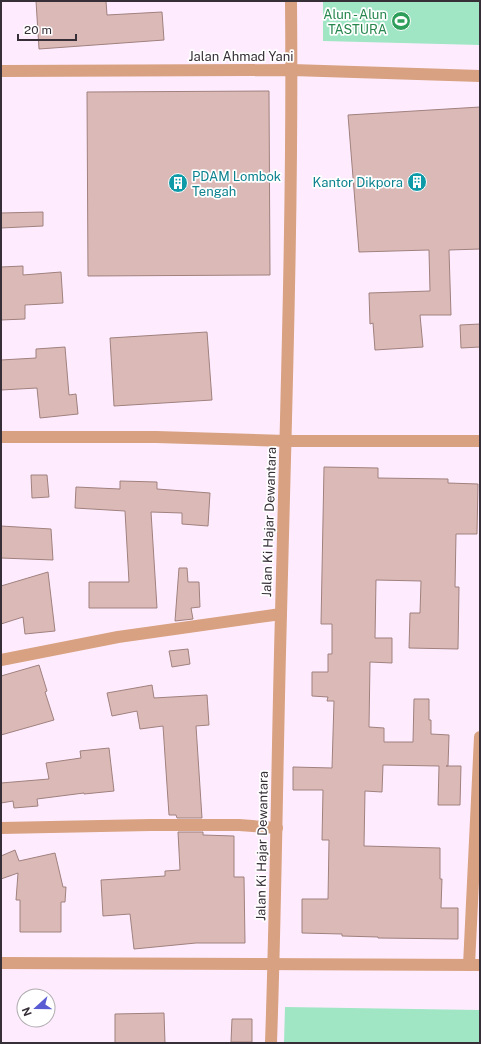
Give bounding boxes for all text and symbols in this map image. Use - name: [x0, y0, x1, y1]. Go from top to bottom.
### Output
- place label: Alun - Alun TASTURA: [323, 7, 387, 37]
- sports icon: Alun - Alun TASTURA: [390, 10, 412, 32]
- scale bar: [18, 16, 76, 42]
- text: 20 m: [24, 23, 52, 37]
- street label: Jalan Ahmad Yani: [189, 49, 293, 64]
- place label: PDAM Lombok Tengah: [192, 169, 281, 199]
- building icon: Kantor Dikpora: [406, 171, 428, 193]
- building icon: PDAM Lombok Tengah: [167, 172, 189, 194]
- place label: Kantor Dikpora: [313, 175, 403, 190]
- street label: Jalan Ki Hajar Dewantara: [259, 447, 279, 597]
- street label: Jalan Ki Hajar Dewantara: [253, 771, 271, 921]
- north arrow: [16, 988, 56, 1028]
- text: N: [20, 1005, 34, 1018]

